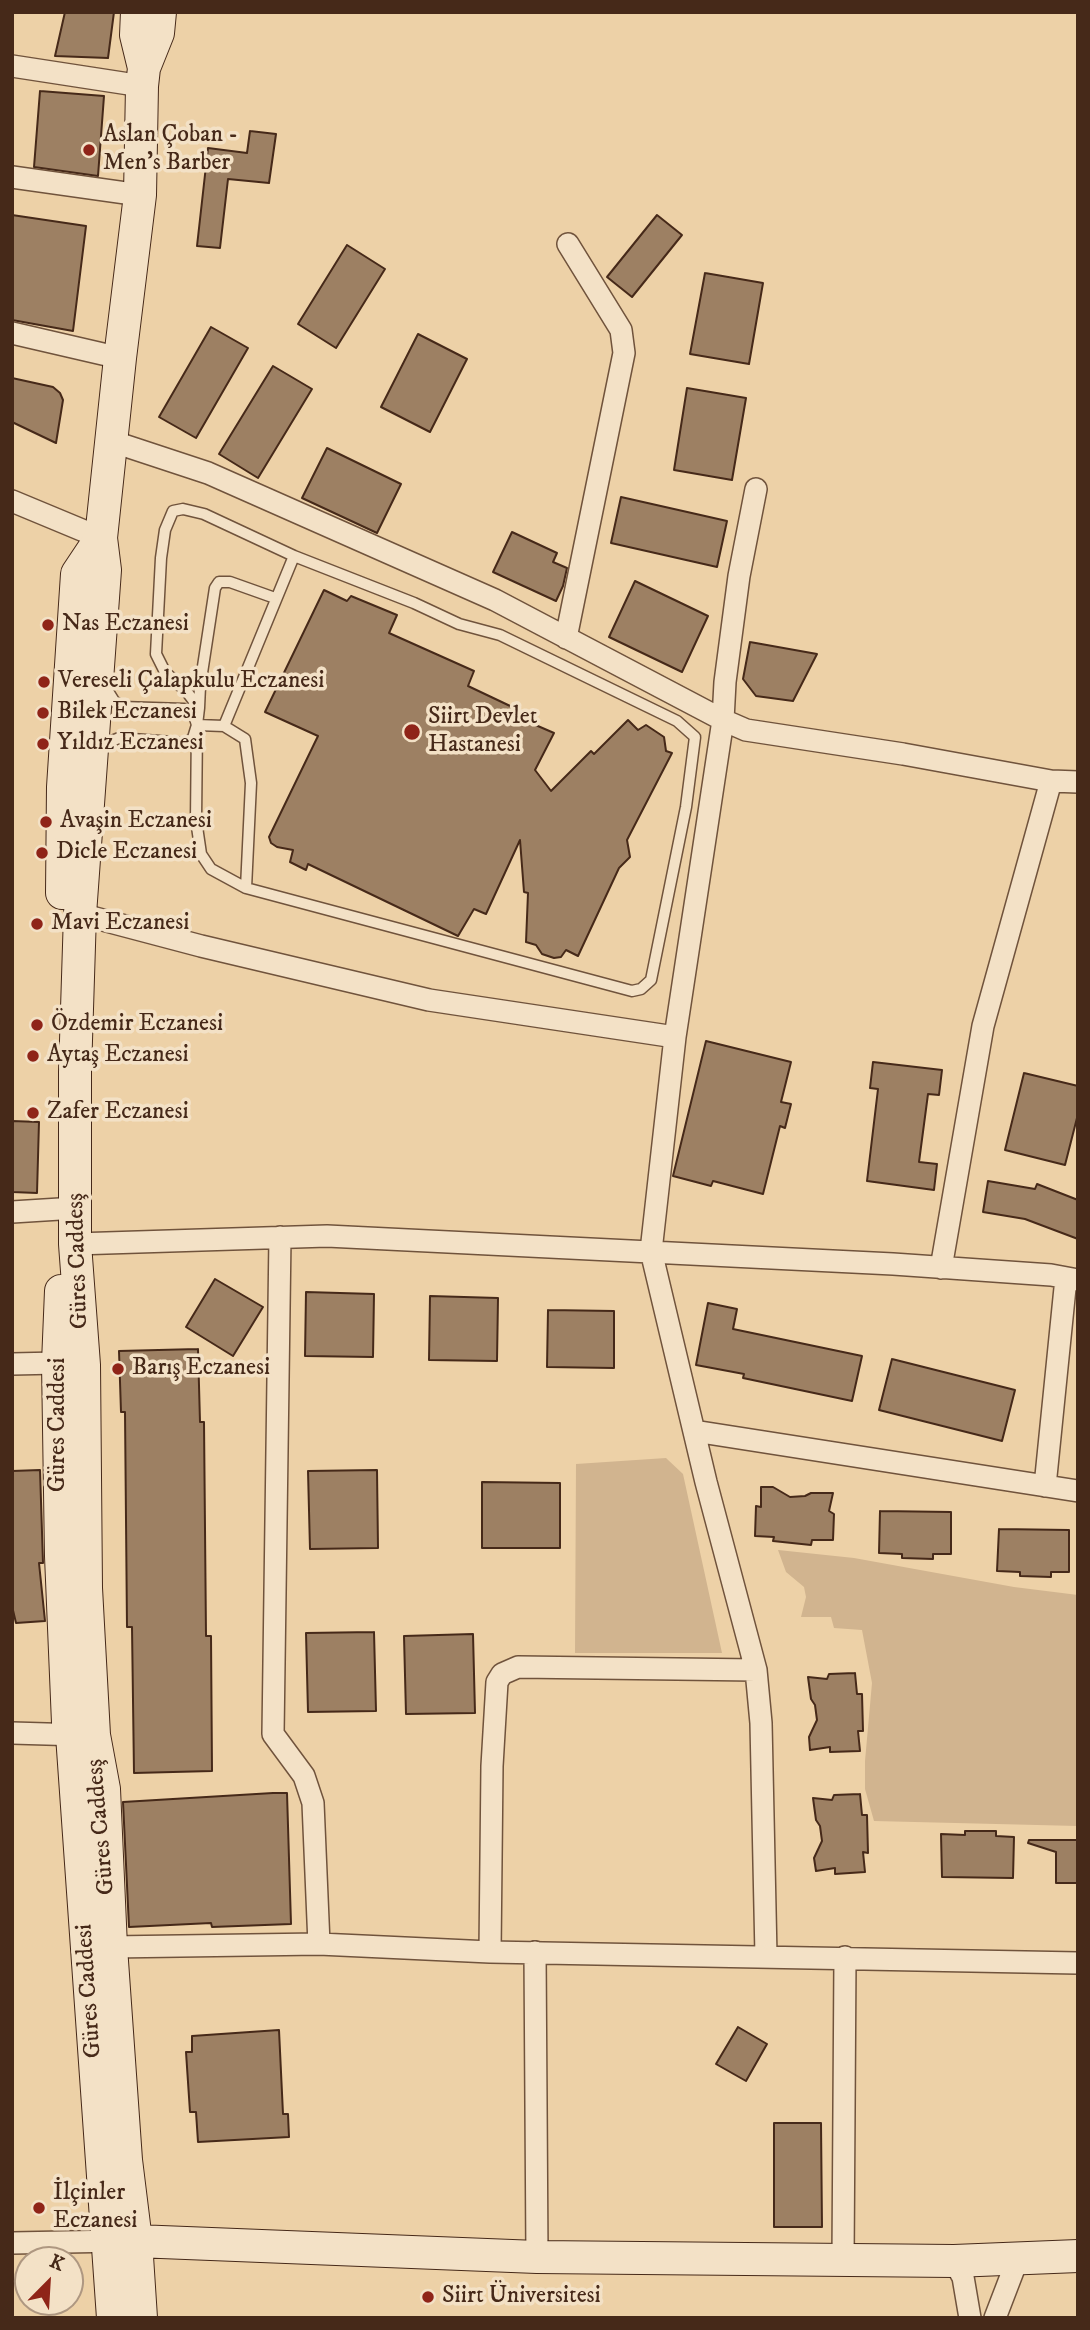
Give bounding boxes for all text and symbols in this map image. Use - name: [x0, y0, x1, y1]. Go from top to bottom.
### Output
- place label: Aslan Çoban - Men's Barber: [103, 122, 238, 178]
- marker: Aslan Çoban - Men's Barber: [81, 142, 97, 158]
- place label: Nas Eczanesi: [62, 611, 189, 639]
- marker: Nas Eczanesi: [40, 617, 56, 633]
- place label: Vereseli Çalapkulu Eczanesi: [58, 668, 324, 696]
- marker: Vereseli Çalapkulu Eczanesi: [36, 674, 52, 690]
- place label: Bilek Eczanesi: [57, 699, 197, 727]
- place label: Siirt Devlet Hastanesi: [428, 704, 537, 760]
- marker: Bilek Eczanesi: [35, 705, 51, 721]
- marker: Siirt Devlet Hastanesi: [402, 722, 422, 742]
- place label: Yıldız Eczanesi: [57, 730, 204, 758]
- marker: Yıldız Eczanesi: [35, 736, 51, 752]
- place label: Avaşin Eczanesi: [60, 808, 212, 836]
- marker: Avaşin Eczanesi: [38, 814, 54, 830]
- place label: Dicle Eczanesi: [56, 839, 197, 867]
- marker: Dicle Eczanesi: [34, 845, 50, 861]
- place label: Mavi Eczanesi: [51, 910, 189, 938]
- marker: Mavi Eczanesi: [29, 916, 45, 932]
- place label: Özdemir Eczanesi: [51, 1011, 223, 1039]
- marker: Özdemir Eczanesi: [29, 1017, 45, 1033]
- place label: Aytaş Eczanesi: [47, 1042, 189, 1070]
- marker: Aytaş Eczanesi: [25, 1048, 41, 1064]
- place label: Zafer Eczanesi: [47, 1099, 189, 1127]
- marker: Zafer Eczanesi: [25, 1105, 41, 1121]
- street label: Güres Caddesş: [62, 1192, 96, 1330]
- place label: Barış Eczanesi: [132, 1355, 270, 1383]
- street label: Güres Caddesi: [45, 1358, 73, 1492]
- marker: Barış Eczanesi: [110, 1361, 126, 1377]
- street label: Güres Caddesş: [82, 1758, 122, 1896]
- street label: Güres Caddesi: [71, 1923, 109, 2059]
- place label: İlçinler Eczanesi: [53, 2180, 138, 2236]
- marker: İlçinler Eczanesi: [31, 2200, 47, 2216]
- north arrow: [14, 2246, 84, 2316]
- text: K: [46, 2250, 68, 2276]
- place label: Siirt Üniversitesi: [442, 2283, 601, 2311]
- marker: Siirt Üniversitesi: [420, 2289, 436, 2305]

